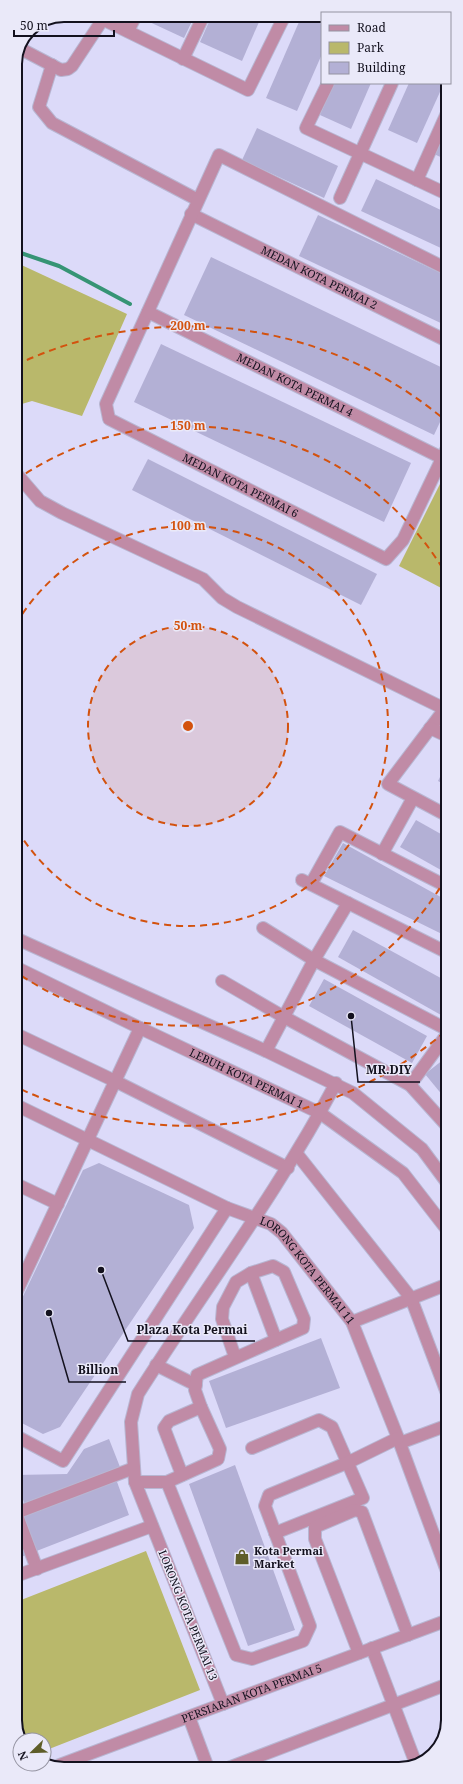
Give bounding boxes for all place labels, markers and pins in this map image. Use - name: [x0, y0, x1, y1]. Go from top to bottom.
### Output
- centre of rings: [181, 719, 195, 733]
- callout: MR.DIY: [358, 1058, 420, 1082]
- callout: Plaza Kota Permai: [128, 1317, 255, 1341]
- callout: Billion: [69, 1358, 126, 1382]
- place label: Kota Permai Market: [254, 1543, 323, 1571]
- shop icon: Kota Permai Market: [233, 1548, 251, 1566]

